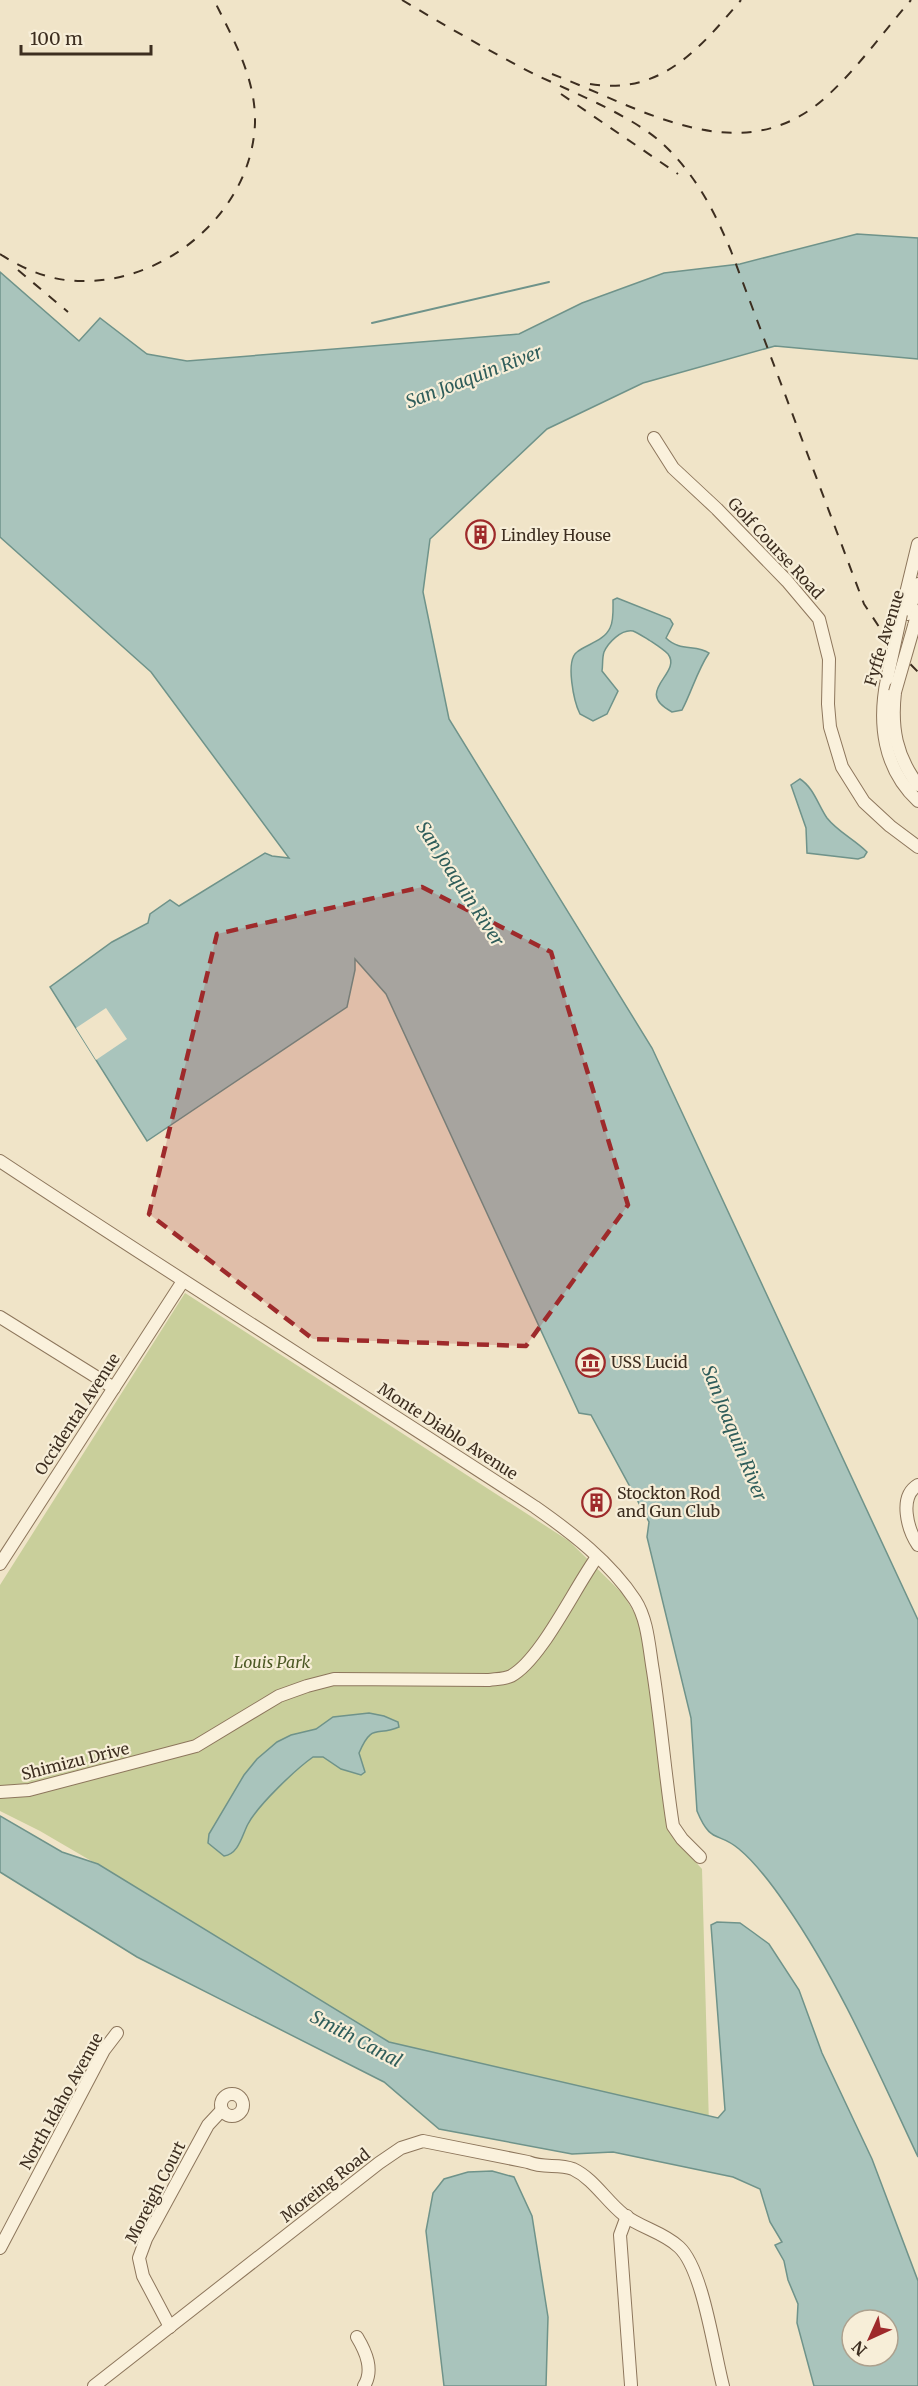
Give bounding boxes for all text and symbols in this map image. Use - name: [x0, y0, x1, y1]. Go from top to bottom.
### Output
- scale bar: [21, 18, 152, 56]
- text: 100 m: [30, 27, 83, 50]
- water label: San Joaquin River: [402, 340, 546, 413]
- street label: Golf Course Road: [724, 493, 828, 603]
- building icon: Lindley House: [464, 519, 496, 551]
- place label: Lindley House: [501, 525, 611, 545]
- street label: Fyffe Avenue: [860, 588, 908, 688]
- water label: San Joaquin River: [412, 817, 510, 951]
- museum icon: USS Lucid: [574, 1346, 606, 1378]
- street label: Occidental Avenue: [30, 1349, 124, 1479]
- place label: USS Lucid: [611, 1352, 688, 1372]
- water label: San Joaquin River: [697, 1362, 772, 1505]
- street label: Monte Diablo Avenue: [374, 1378, 522, 1484]
- place label: Stockton Rod and Gun Club: [617, 1483, 721, 1521]
- building icon: Stockton Rod and Gun Club: [580, 1486, 612, 1518]
- park label: Louis Park: [234, 1652, 310, 1672]
- street label: Shimizu Drive: [19, 1738, 131, 1784]
- water label: Smith Canal: [307, 2005, 406, 2072]
- street label: North Idaho Avenue: [15, 2029, 107, 2173]
- street label: Moreigh Court: [121, 2137, 190, 2246]
- street label: Moreing Road: [276, 2144, 374, 2226]
- north arrow: [840, 2308, 900, 2368]
- text: N: [848, 2337, 871, 2360]

